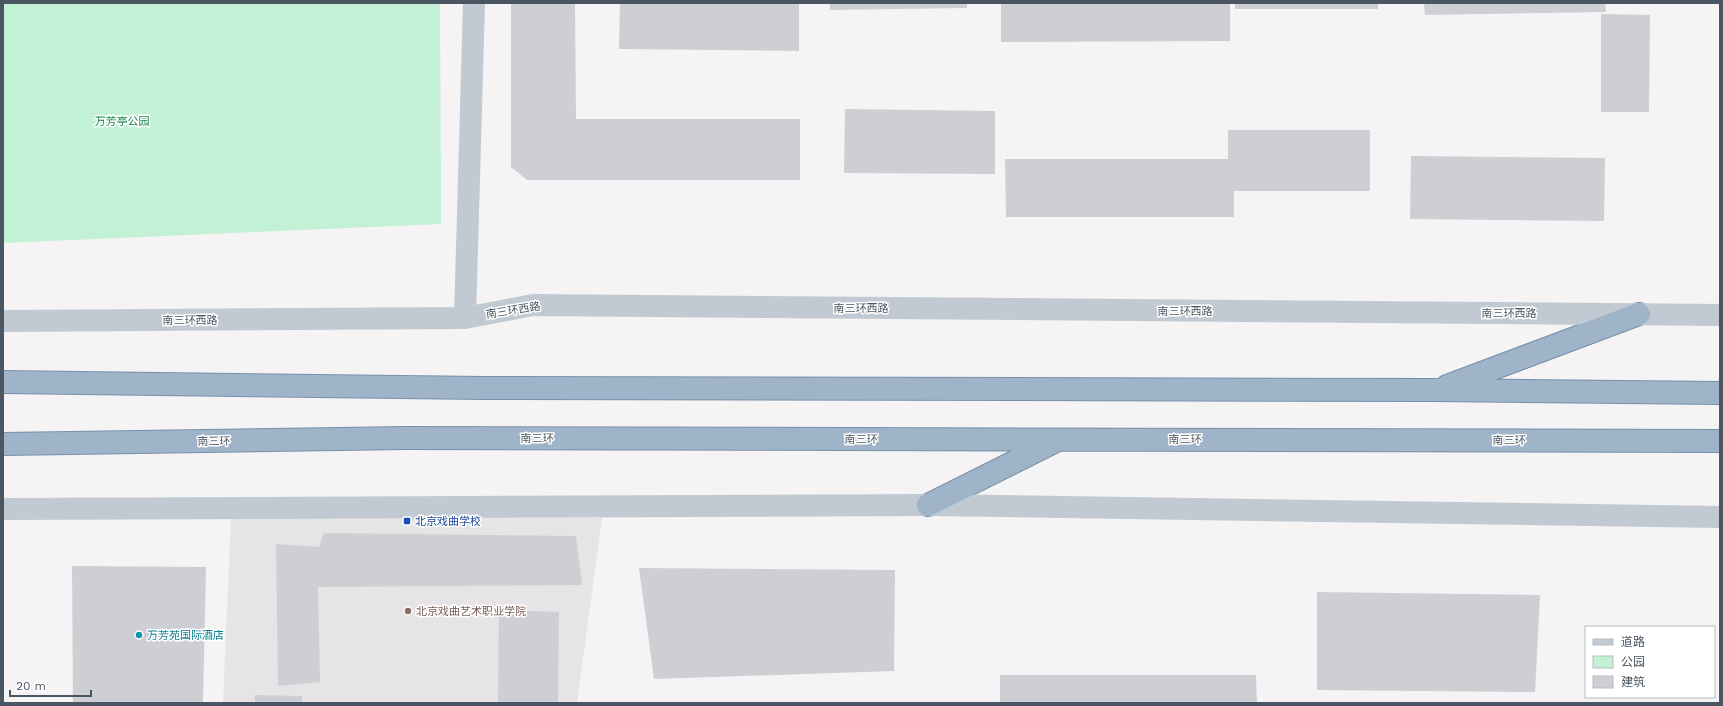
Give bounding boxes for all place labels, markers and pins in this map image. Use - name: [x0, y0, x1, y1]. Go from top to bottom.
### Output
- place label: 北京戏曲学校: [415, 515, 481, 528]
- marker: 北京戏曲学校: [402, 516, 412, 526]
- place label: 北京戏曲艺术职业学院: [416, 605, 526, 618]
- marker: 北京戏曲艺术职业学院: [403, 606, 413, 616]
- place label: 万芳苑国际酒店: [147, 629, 224, 642]
- marker: 万芳苑国际酒店: [134, 630, 144, 640]

